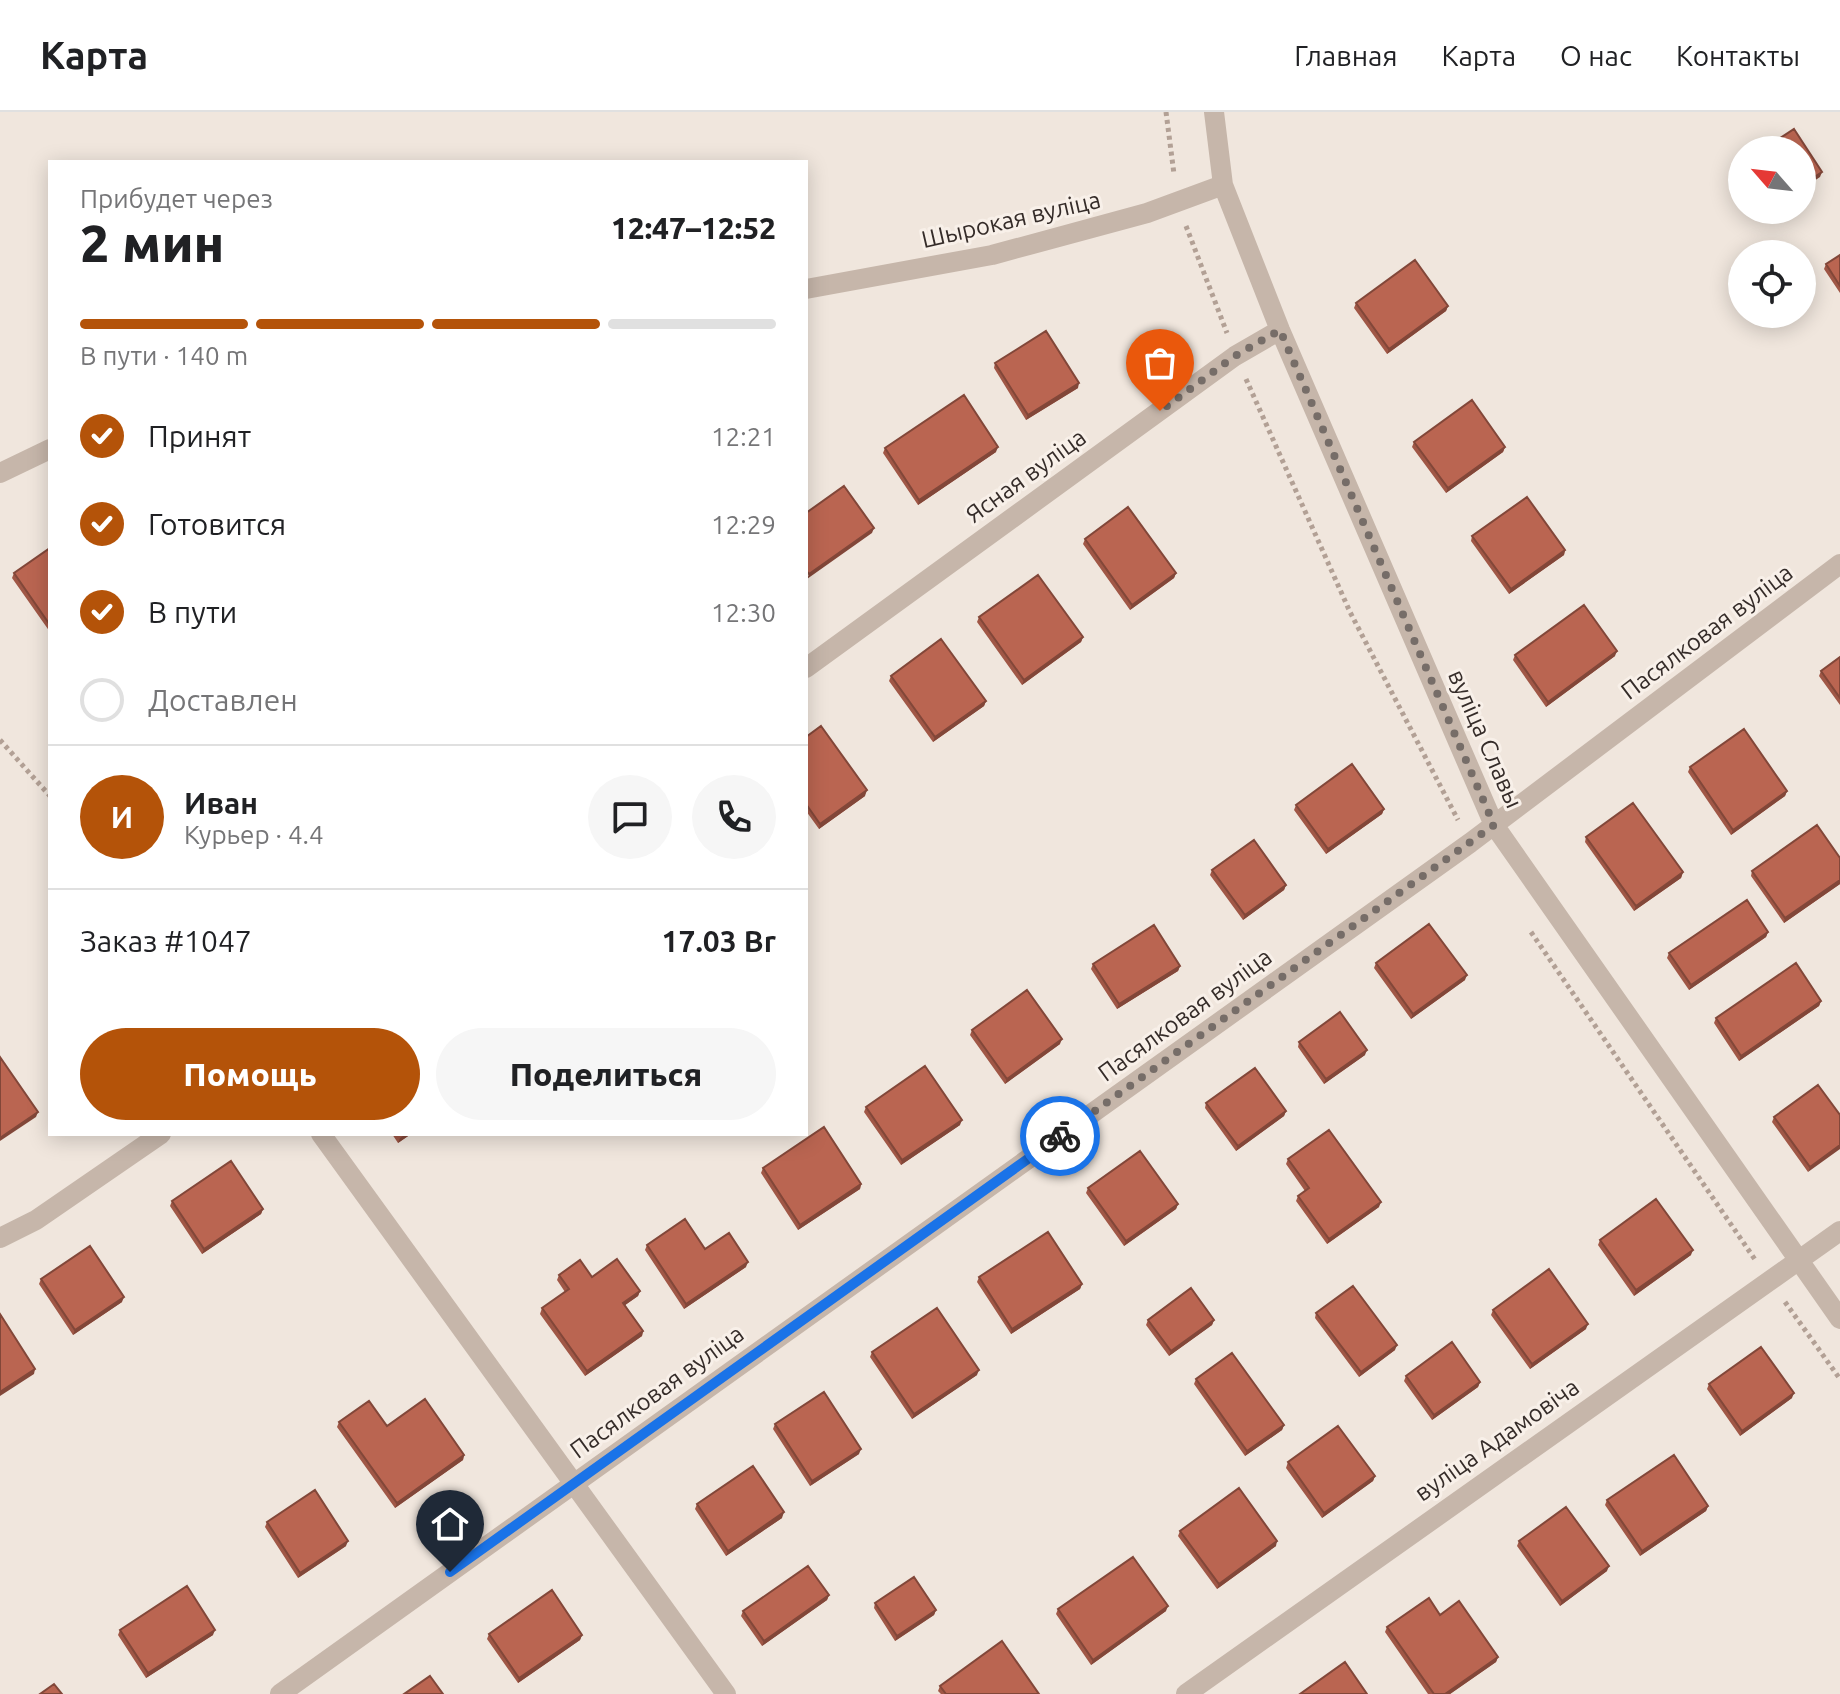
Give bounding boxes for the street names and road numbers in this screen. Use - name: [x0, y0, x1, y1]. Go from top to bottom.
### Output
- street label: Шырокая вуліца: [919, 186, 1103, 253]
- street label: Ясная вуліца: [961, 423, 1091, 528]
- street label: Пасялковая вуліца: [1616, 558, 1798, 705]
- street label: вуліца Славы: [1443, 665, 1528, 812]
- street label: Пасялковая вуліца: [1093, 943, 1277, 1086]
- street label: Пасялковая вуліца: [565, 1320, 749, 1463]
- street label: вуліца Адамовіча: [1409, 1373, 1584, 1506]

